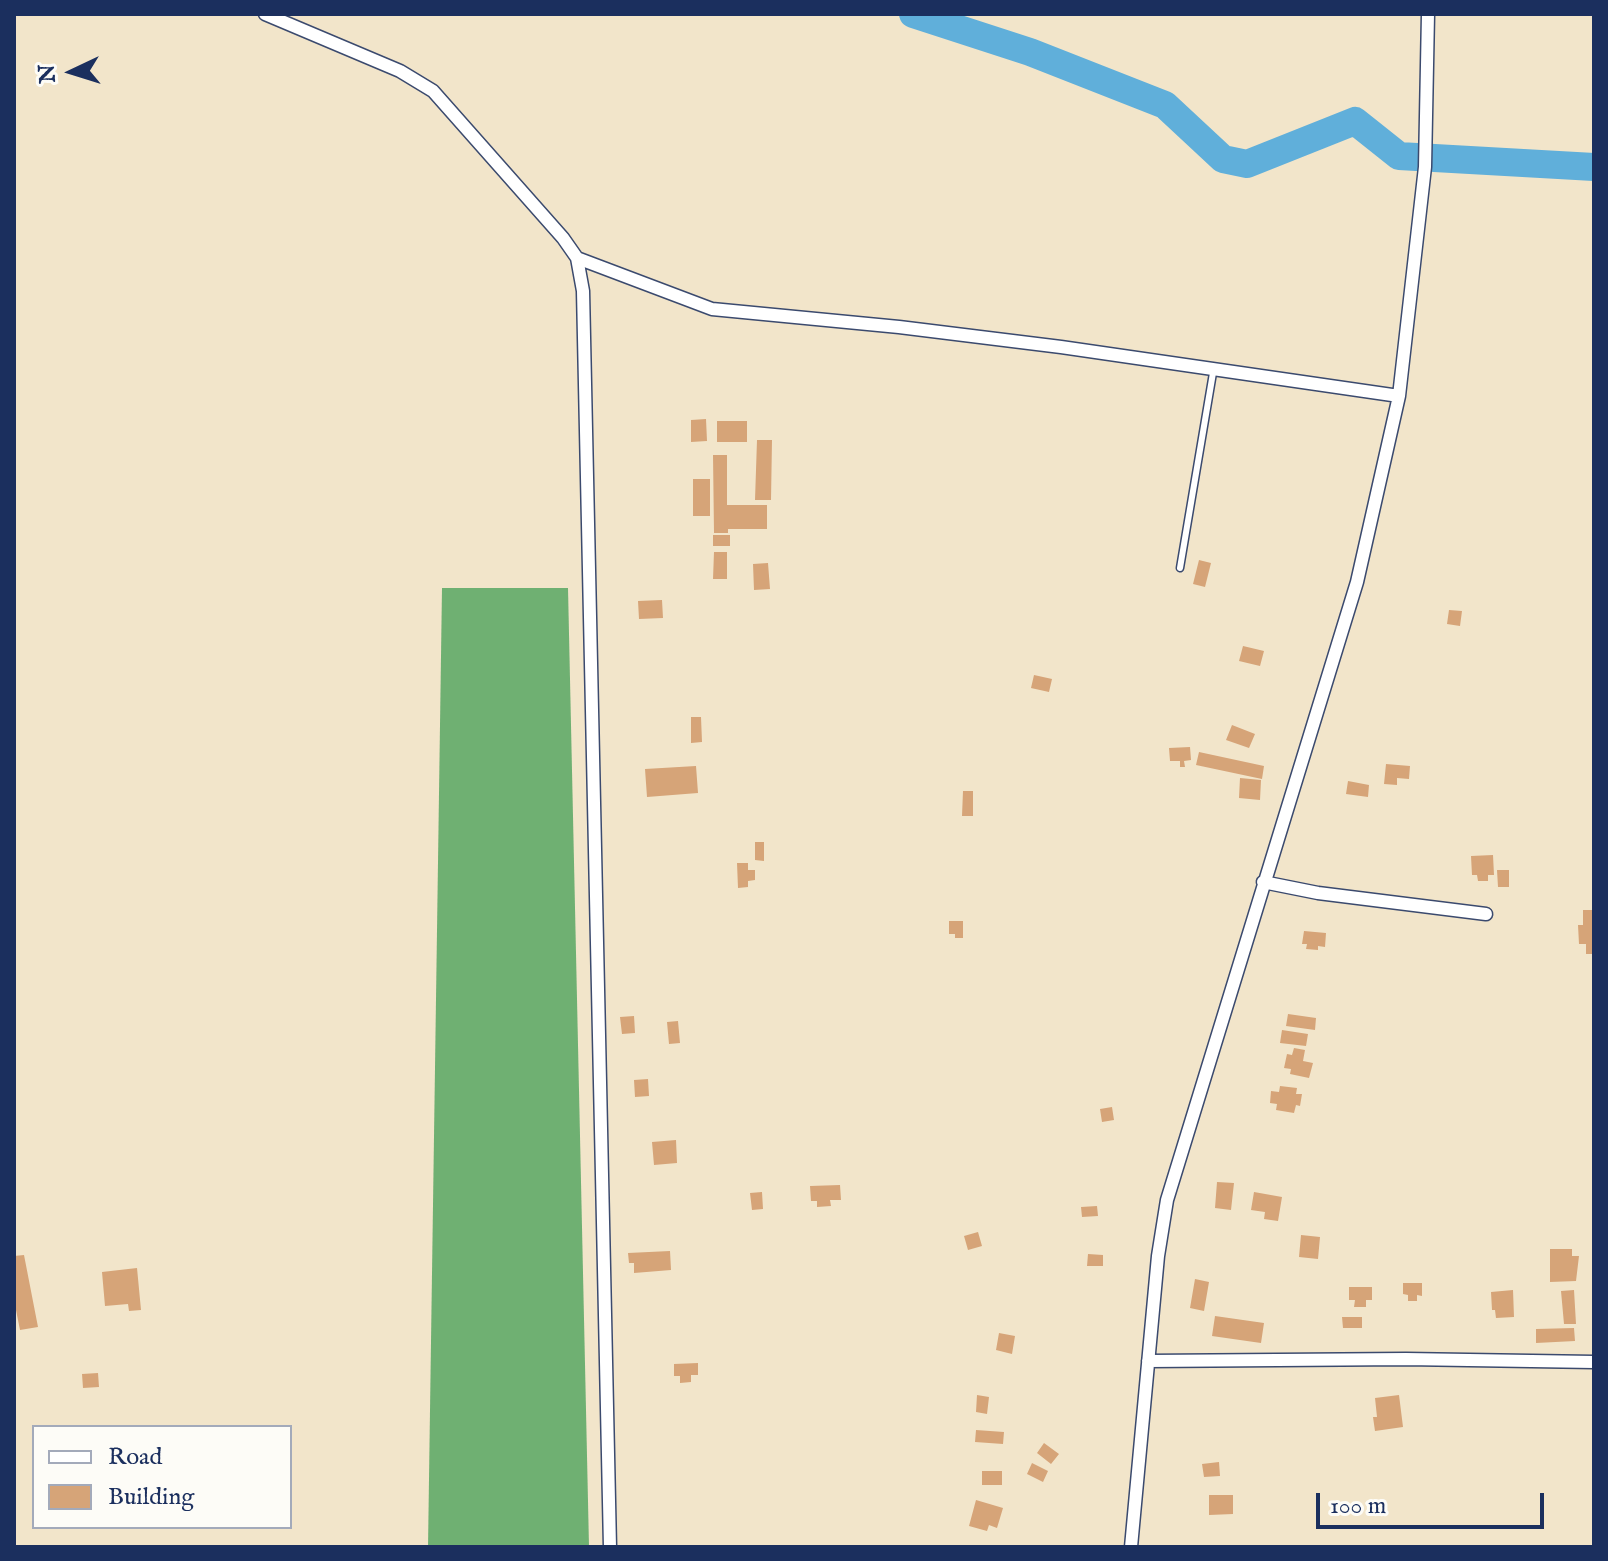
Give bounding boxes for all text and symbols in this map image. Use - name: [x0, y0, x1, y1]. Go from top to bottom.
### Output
- north arrow: [32, 32, 112, 112]
- text: N: [33, 63, 63, 84]
- legend: [32, 1425, 292, 1529]
- text: Road: [108, 1442, 162, 1473]
- scale bar: [1320, 1477, 1548, 1527]
- text: Building: [108, 1482, 194, 1513]
- text: 100 m: [1330, 1491, 1386, 1522]

